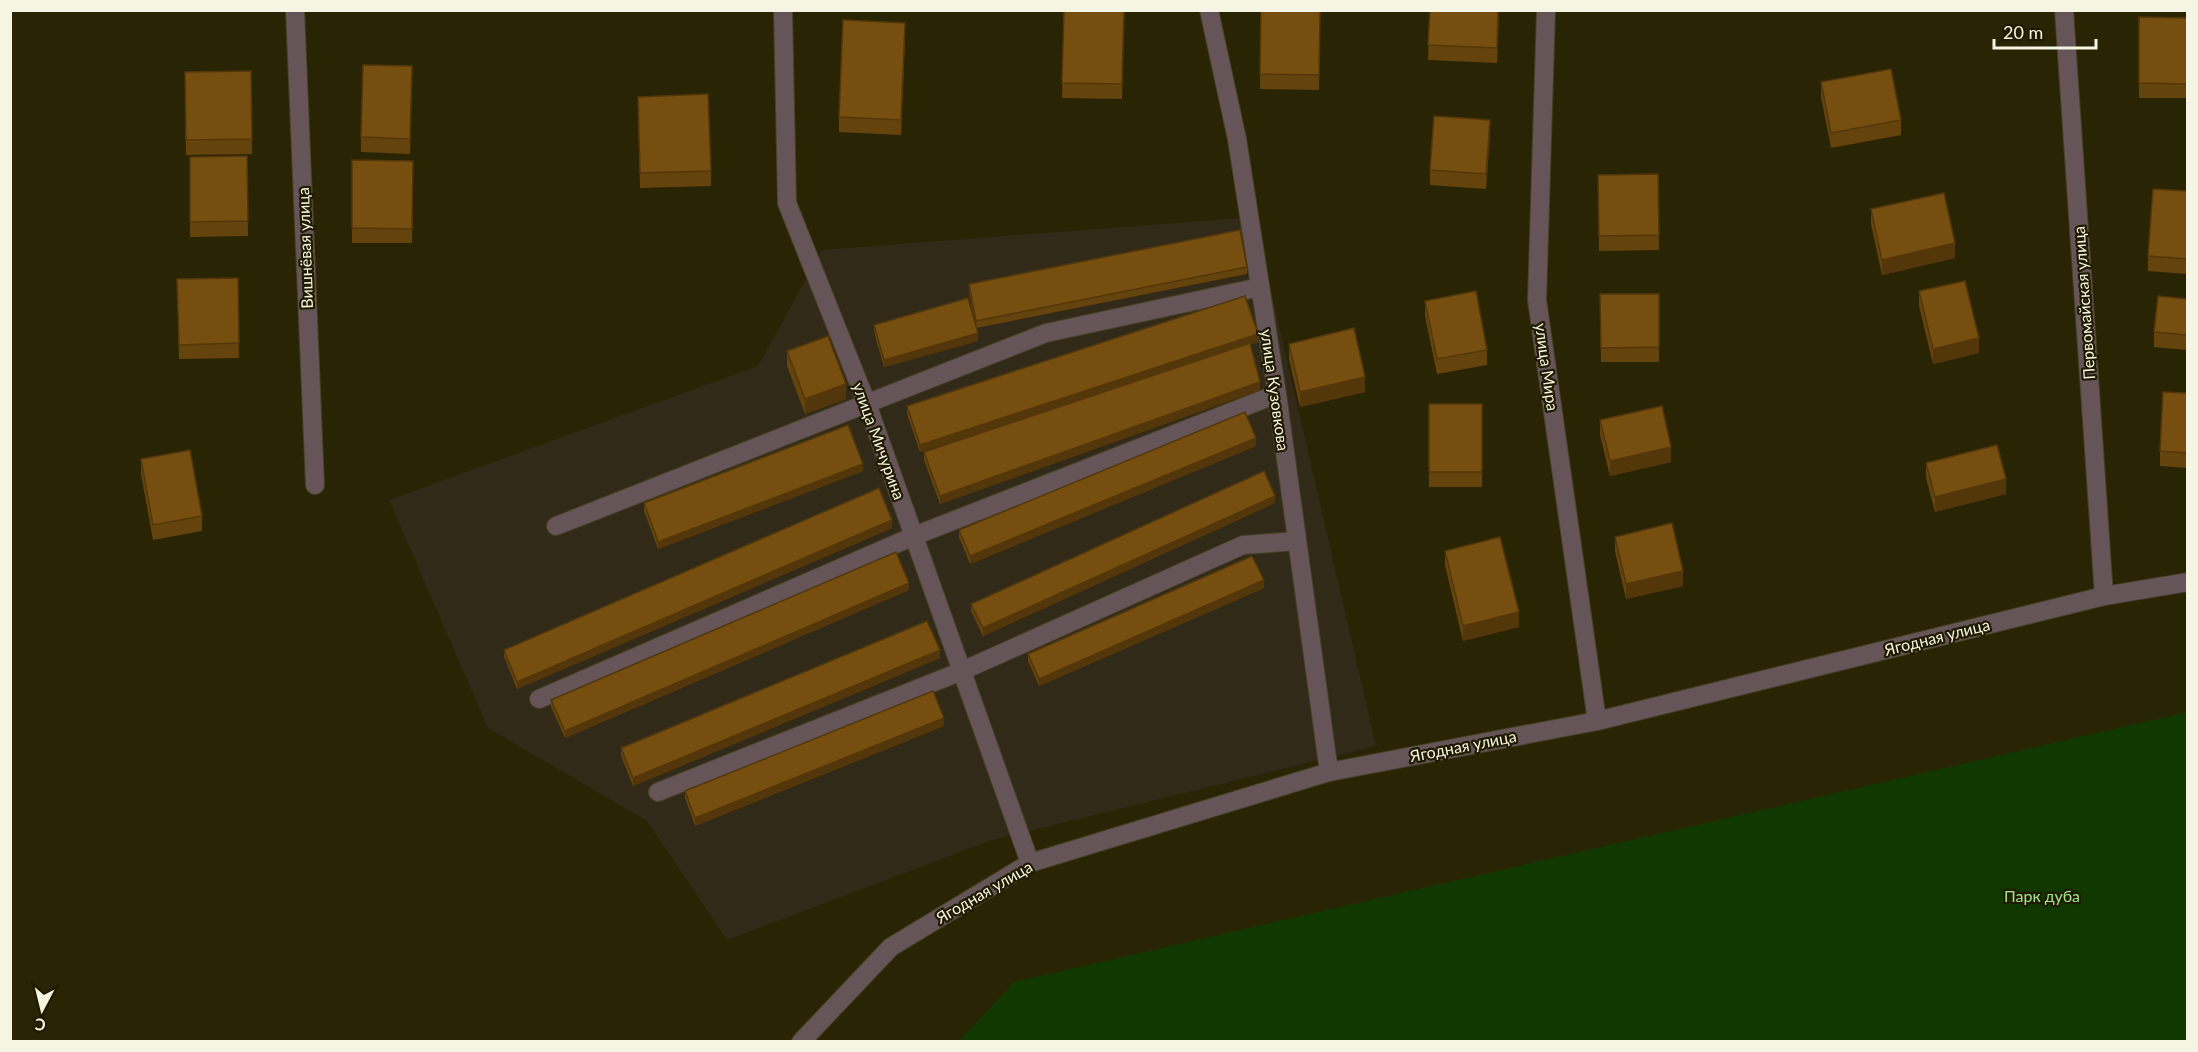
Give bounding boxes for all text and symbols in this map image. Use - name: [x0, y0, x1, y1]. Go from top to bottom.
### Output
- scale bar: [1994, 12, 2096, 50]
- text: 20 m: [2003, 21, 2043, 43]
- street label: Вишнёвая улица: [293, 187, 316, 309]
- street label: Первомайская улица: [2069, 226, 2098, 380]
- street label: улица Мира: [1532, 322, 1563, 412]
- street label: улица Кузовкова: [1258, 328, 1293, 452]
- street label: улица Мичурина: [849, 380, 909, 502]
- street label: Ягодная улица: [1881, 614, 1992, 659]
- street label: Ягодная улица: [1407, 726, 1518, 765]
- street label: Ягодная улица: [931, 856, 1035, 927]
- park label: Парк дуба: [2004, 886, 2080, 905]
- north arrow: [12, 980, 72, 1040]
- text: С: [33, 1015, 47, 1035]

